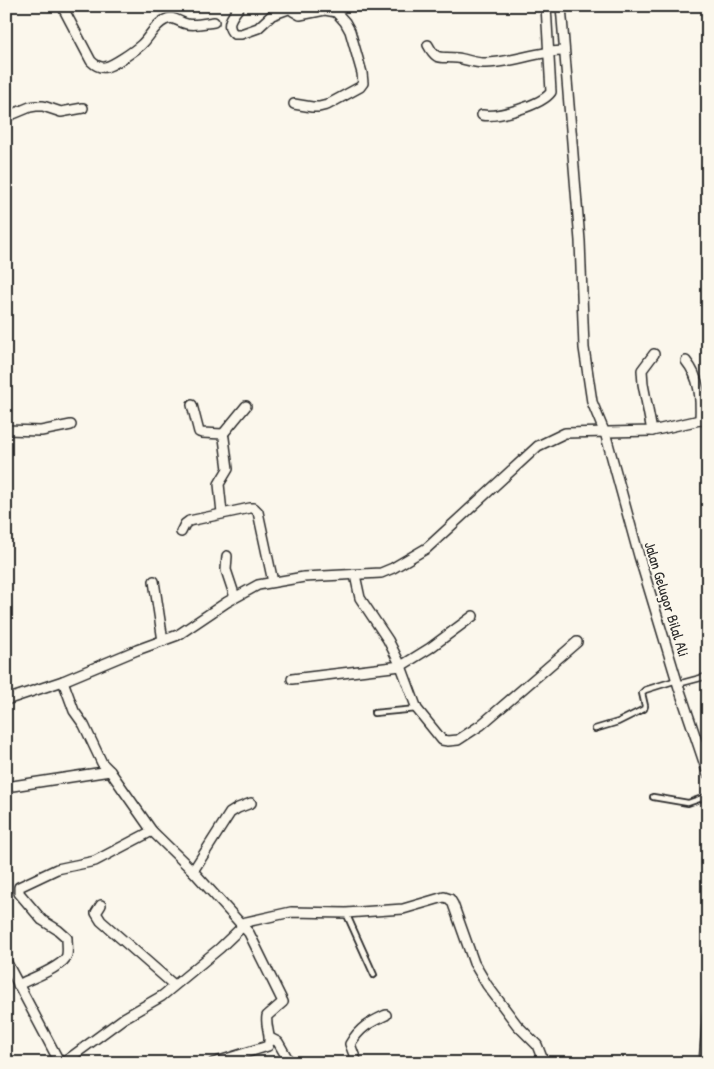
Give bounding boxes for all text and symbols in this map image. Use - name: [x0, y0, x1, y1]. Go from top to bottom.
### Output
- street label: Jalan Gelugor Bilal Ali: [639, 539, 695, 659]

